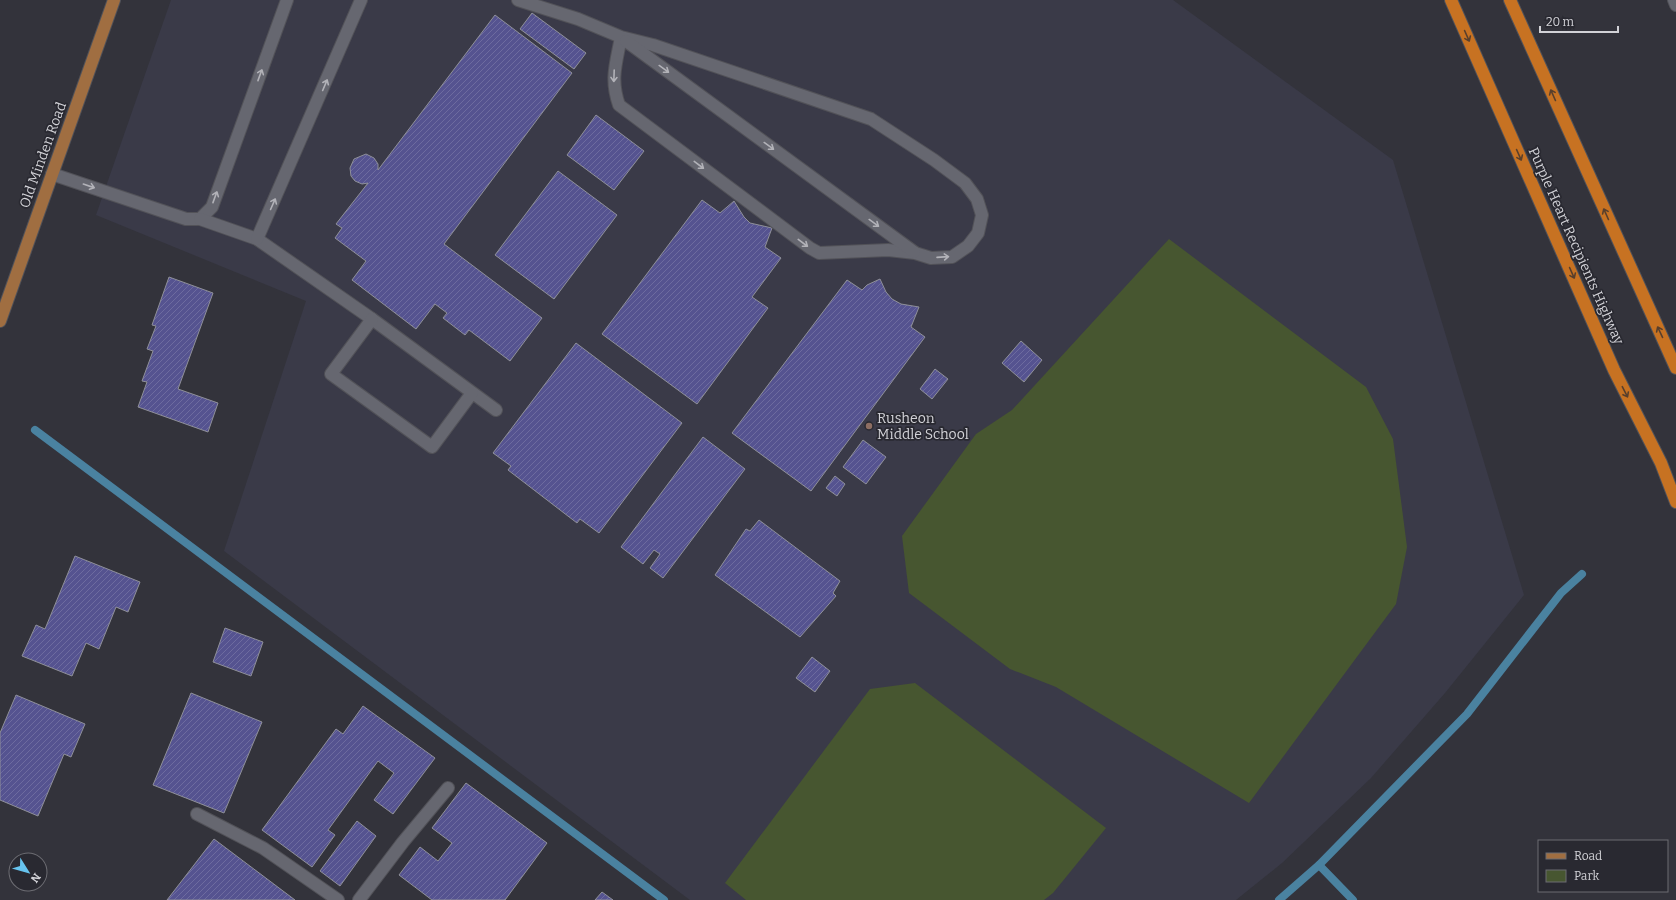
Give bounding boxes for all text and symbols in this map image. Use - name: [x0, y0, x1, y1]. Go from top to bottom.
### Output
- scale bar: [1540, 8, 1618, 34]
- text: 20 m: [1546, 15, 1575, 29]
- one-way arrow: [1463, 29, 1471, 41]
- one-way arrow: [659, 65, 670, 73]
- one-way arrow: [256, 69, 264, 81]
- one-way arrow: [610, 69, 618, 82]
- one-way arrow: [322, 79, 330, 91]
- one-way arrow: [1549, 90, 1556, 102]
- street label: Old Minden Road: [16, 100, 70, 210]
- one-way arrow: [763, 142, 774, 150]
- street label: Purple Heart Recipients Highway: [1525, 145, 1628, 348]
- one-way arrow: [1516, 148, 1523, 160]
- one-way arrow: [693, 161, 704, 169]
- one-way arrow: [82, 183, 95, 190]
- one-way arrow: [212, 191, 220, 203]
- one-way arrow: [270, 198, 277, 210]
- one-way arrow: [1601, 209, 1609, 221]
- one-way arrow: [868, 218, 879, 227]
- one-way arrow: [797, 239, 808, 247]
- one-way arrow: [936, 254, 949, 261]
- one-way arrow: [1569, 267, 1576, 279]
- one-way arrow: [1656, 327, 1663, 339]
- one-way arrow: [1622, 386, 1629, 398]
- place label: Rusheon Middle School: [877, 410, 969, 443]
- marker: Rusheon Middle School: [864, 421, 874, 431]
- legend: [1538, 840, 1668, 892]
- text: Road: [1574, 849, 1602, 863]
- north arrow: [8, 852, 48, 892]
- text: Park: [1574, 869, 1600, 883]
- text: N: [28, 870, 43, 885]

